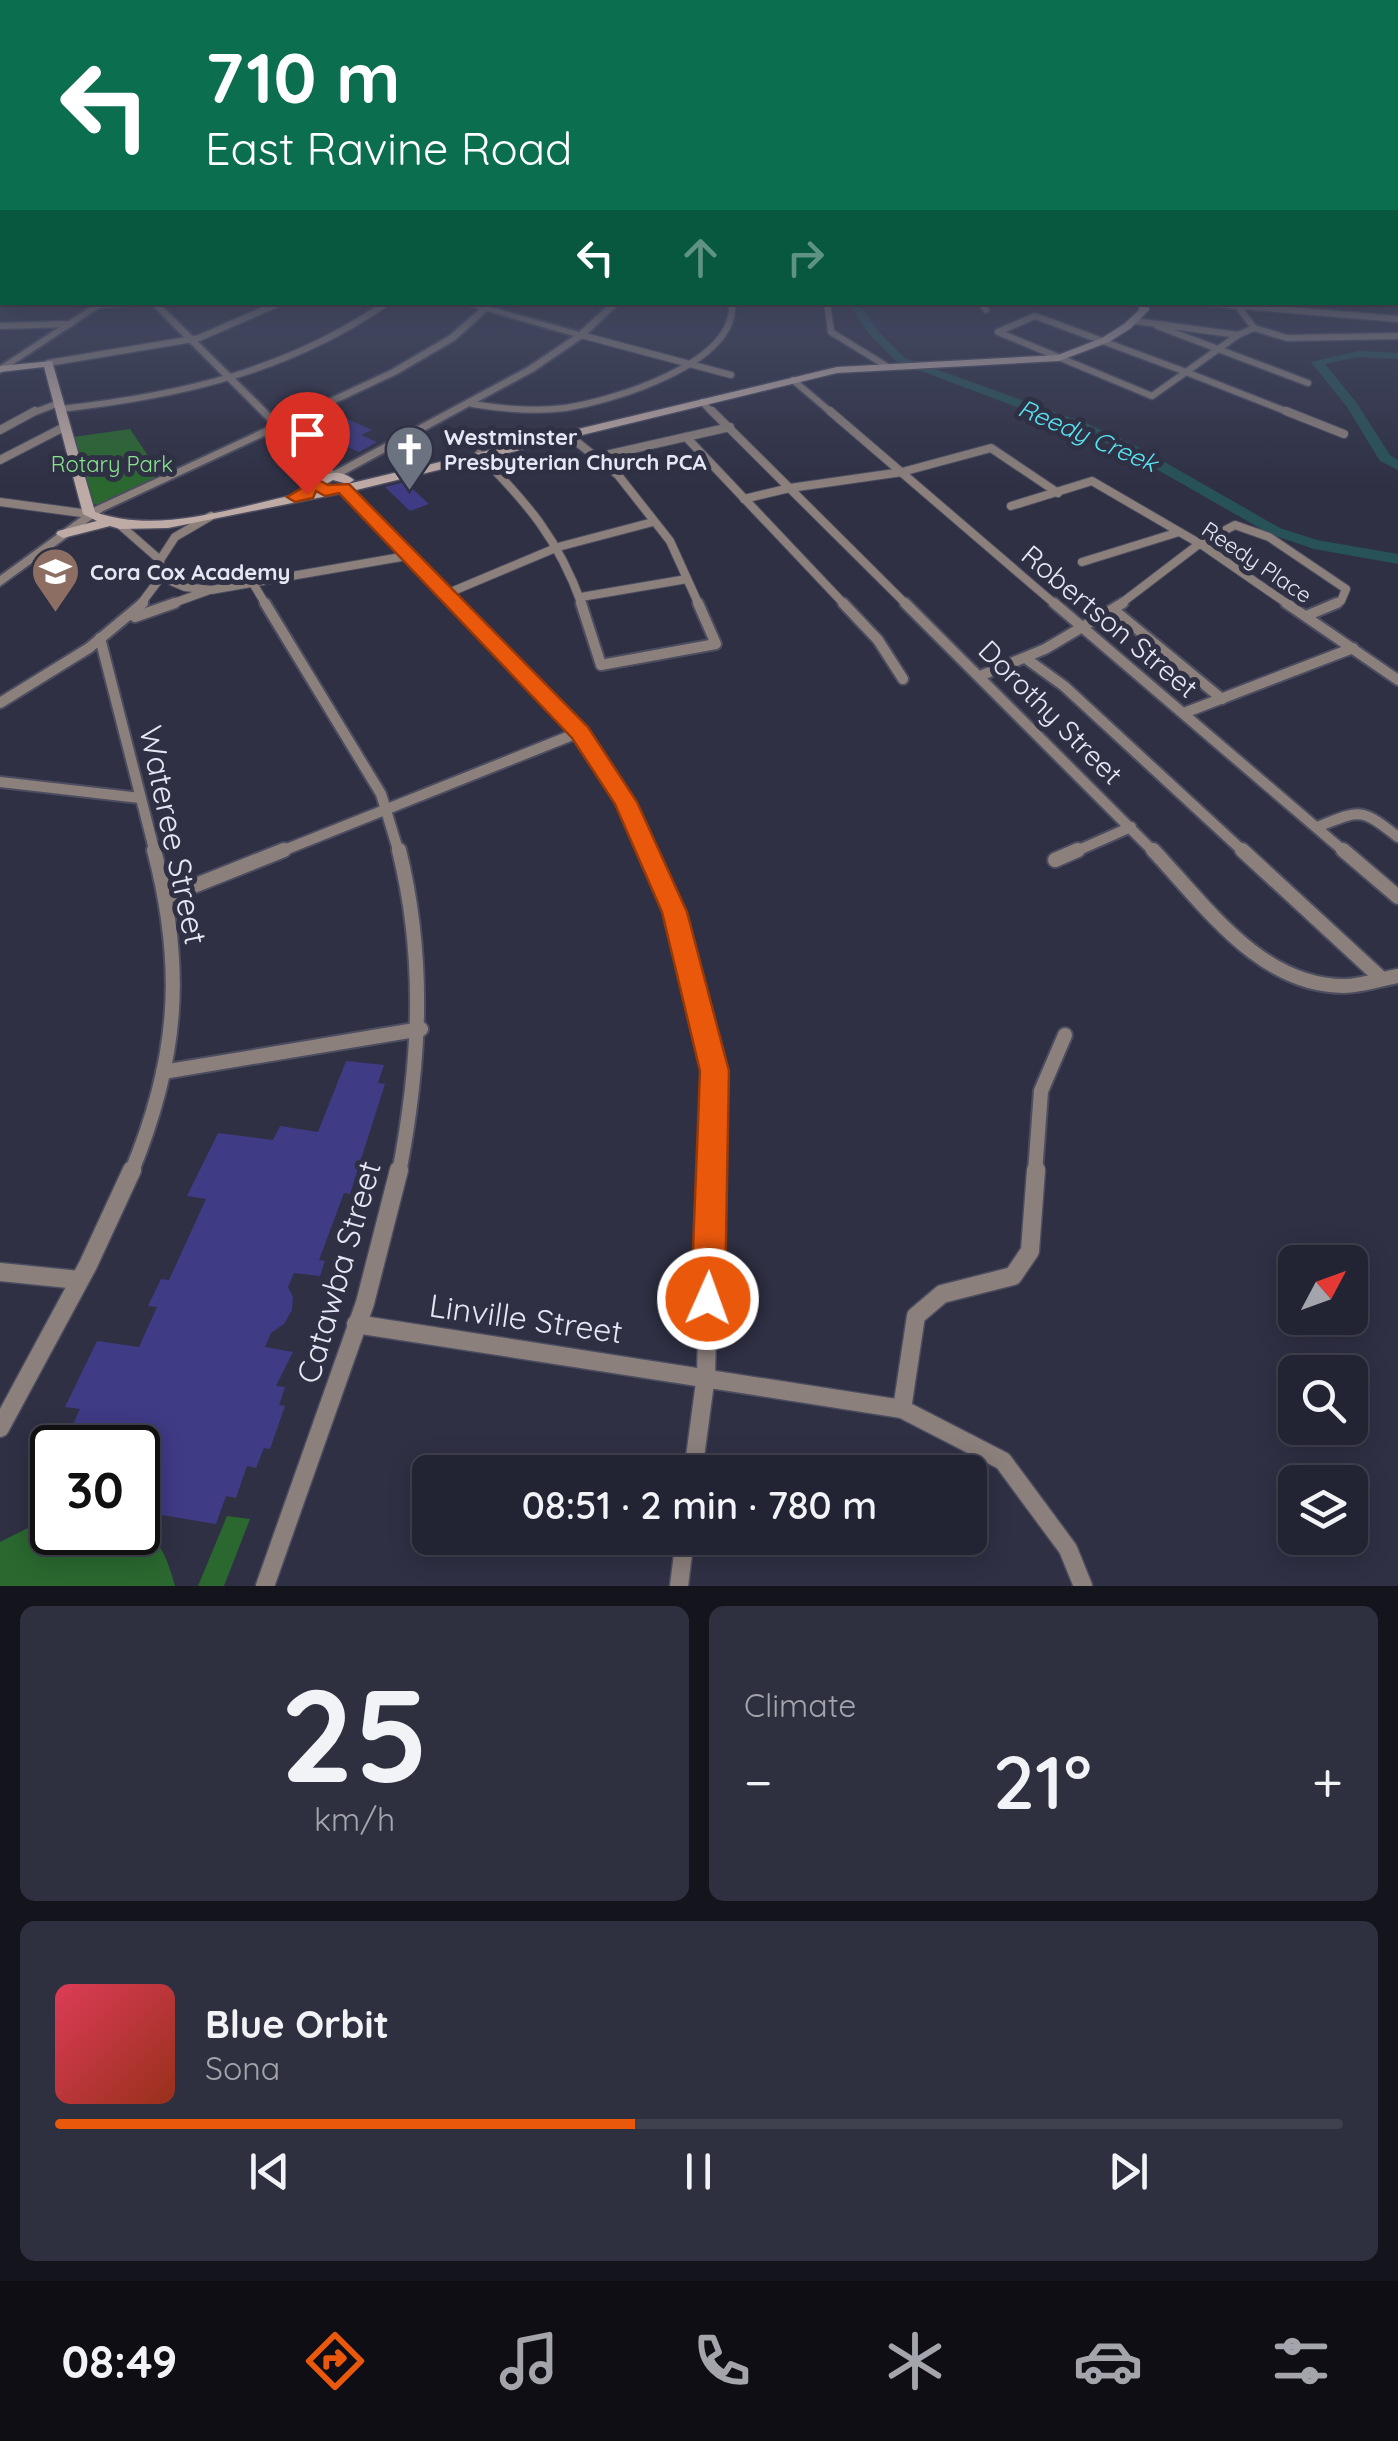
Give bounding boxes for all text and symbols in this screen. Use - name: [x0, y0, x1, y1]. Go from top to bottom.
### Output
- text: 710 m: [205, 33, 401, 121]
- icon: left: [40, 40, 170, 170]
- text: East Ravine Road: [205, 120, 572, 176]
- icon: left: [568, 230, 623, 285]
- icon: ahead: [673, 230, 728, 285]
- icon: right: [778, 230, 833, 285]
- pin: [265, 392, 350, 495]
- water label: Reedy Creek: [1014, 392, 1165, 479]
- icon: arrive: [280, 407, 335, 462]
- place label: Westminster Presbyterian Church PCA: [444, 423, 707, 476]
- church icon: Westminster Presbyterian Church PCA: [383, 424, 435, 492]
- park label: Rotary Park: [51, 450, 173, 478]
- street label: Reedy Place: [1197, 515, 1317, 609]
- street label: Robertson Street: [1015, 537, 1205, 705]
- school or university icon: Cora Cox Academy: [29, 546, 81, 614]
- place label: Cora Cox Academy: [90, 558, 290, 586]
- street label: Dorothy Street: [972, 633, 1130, 791]
- street label: Wateree Street: [131, 722, 217, 948]
- street label: Catawba Street: [287, 1156, 389, 1388]
- north arrow: [1278, 1245, 1368, 1335]
- map controls: [1278, 1245, 1368, 1555]
- position arrow: [656, 1247, 760, 1351]
- street label: Linville Street: [427, 1285, 625, 1351]
- button: search: [1278, 1355, 1368, 1445]
- speed limit sign: 30: [30, 1425, 160, 1555]
- button: layers: [1278, 1465, 1368, 1555]
- text: 08:51 · 2 min · 780 m: [522, 1481, 877, 1529]
- text: 25: [280, 1652, 429, 1815]
- text: Climate: [744, 1685, 856, 1725]
- text: 21°: [993, 1734, 1092, 1828]
- text: −: [744, 1747, 773, 1816]
- text: +: [1312, 1747, 1343, 1816]
- text: km/h: [314, 1799, 395, 1839]
- text: Blue Orbit: [205, 2000, 389, 2048]
- text: Sona: [205, 2048, 280, 2088]
- icon: previous: [242, 2144, 297, 2199]
- icon: pause: [671, 2144, 726, 2199]
- icon: next: [1101, 2144, 1156, 2199]
- icon: directions: [300, 2326, 370, 2396]
- icon: music: [494, 2326, 564, 2396]
- icon: phone: [687, 2326, 757, 2396]
- icon: climate: [880, 2326, 950, 2396]
- icon: car: [1073, 2326, 1143, 2396]
- icon: filters: [1266, 2326, 1336, 2396]
- text: 08:49: [62, 2333, 177, 2389]

